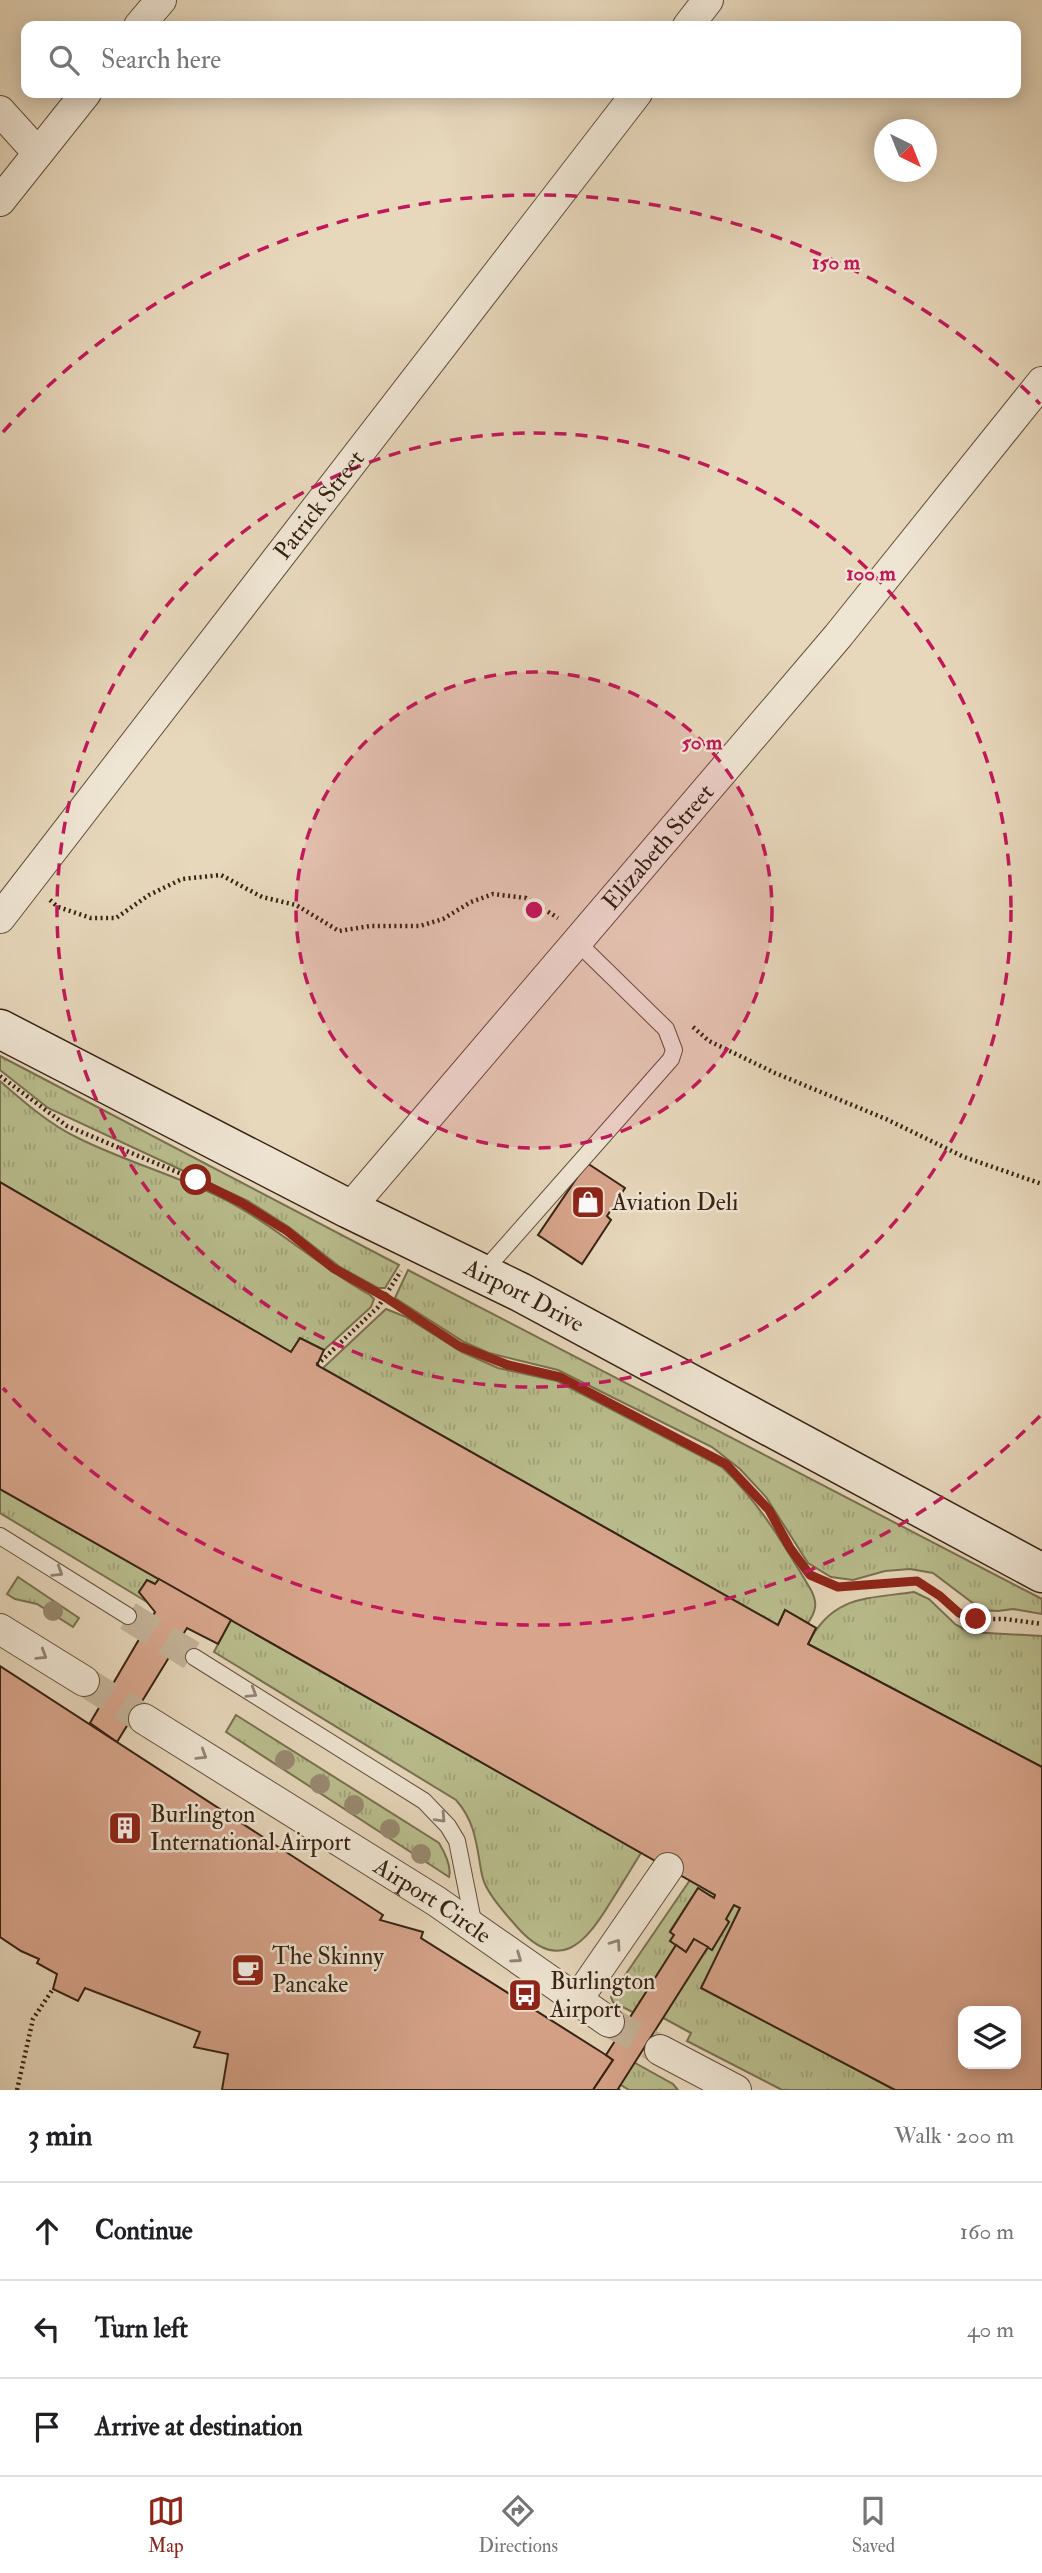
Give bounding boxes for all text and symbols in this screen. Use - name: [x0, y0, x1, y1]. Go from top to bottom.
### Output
- search box: [21, 21, 1021, 98]
- icon: search: [45, 41, 83, 79]
- text: Search here: [101, 44, 221, 76]
- north arrow: [874, 119, 937, 182]
- text: 150 m: [812, 249, 861, 276]
- street label: Patrick Street: [267, 444, 372, 566]
- text: 100 m: [846, 560, 897, 587]
- text: 50 m: [682, 729, 723, 756]
- street label: Elizabeth Street: [596, 778, 721, 917]
- centre of rings: [522, 898, 546, 922]
- route start: [180, 1164, 211, 1195]
- shop icon: Aviation Deli: [569, 1183, 607, 1221]
- place label: Aviation Deli: [611, 1187, 738, 1218]
- street label: Airport Drive: [458, 1252, 589, 1340]
- one-way arrow: [50, 1564, 63, 1577]
- route end: [960, 1603, 991, 1634]
- one-way arrow: [34, 1646, 47, 1659]
- one-way arrow: [244, 1685, 257, 1698]
- one-way arrow: [195, 1747, 208, 1760]
- place label: Burlington International Airport: [150, 1799, 351, 1858]
- building icon: Burlington International Airport: [106, 1809, 144, 1847]
- one-way arrow: [432, 1810, 445, 1823]
- street label: Airport Circle: [367, 1851, 497, 1951]
- one-way arrow: [608, 1939, 620, 1952]
- place label: The Skinny Pancake: [272, 1941, 384, 2000]
- one-way arrow: [509, 1950, 522, 1962]
- cafe icon: The Skinny Pancake: [229, 1951, 267, 1989]
- place label: Burlington Airport: [549, 1966, 655, 2025]
- bus stop icon: Burlington Airport: [506, 1976, 544, 2014]
- map controls: [958, 2006, 1021, 2069]
- button: layers: [958, 2006, 1021, 2069]
- text: 3 min: [28, 2117, 93, 2154]
- text: Walk · 200 m: [894, 2121, 1014, 2150]
- icon: ahead: [28, 2212, 66, 2250]
- text: Continue: [95, 2215, 193, 2247]
- text: 160 m: [960, 2217, 1014, 2246]
- icon: left: [28, 2310, 66, 2348]
- text: Turn left: [95, 2313, 188, 2345]
- text: 40 m: [967, 2315, 1014, 2344]
- icon: arrive: [28, 2408, 66, 2446]
- text: Arrive at destination: [95, 2411, 303, 2443]
- tab: Map: [147, 2492, 185, 2558]
- tab: Directions: [478, 2492, 558, 2558]
- tab: Saved: [852, 2492, 895, 2558]

